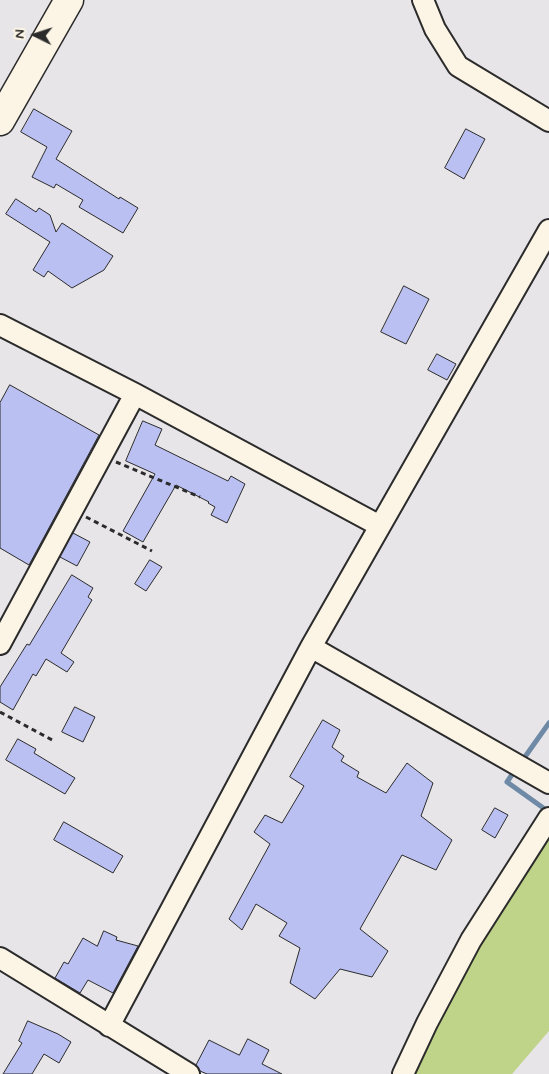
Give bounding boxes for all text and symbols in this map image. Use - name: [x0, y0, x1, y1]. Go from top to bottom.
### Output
- north arrow: [10, 10, 60, 60]
- text: N: [11, 29, 29, 39]

